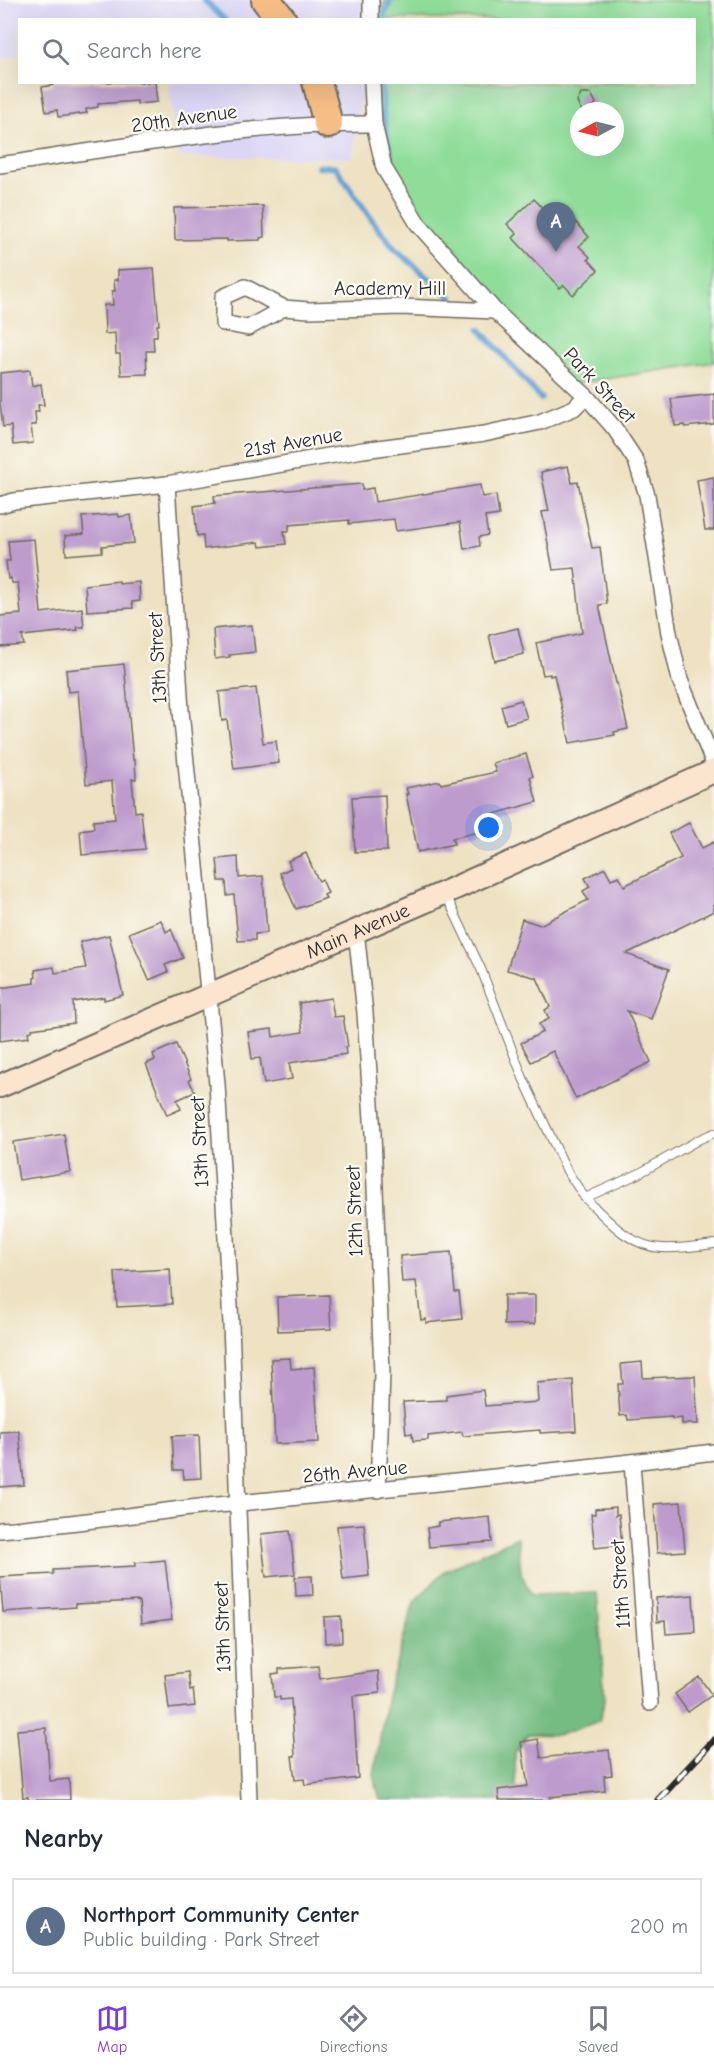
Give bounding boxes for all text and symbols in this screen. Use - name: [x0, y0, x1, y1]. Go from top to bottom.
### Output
- search box: [18, 18, 696, 84]
- icon: search: [39, 35, 72, 68]
- text: Search here: [87, 38, 202, 64]
- street label: 20th Avenue: [130, 100, 238, 137]
- north arrow: [570, 102, 624, 156]
- pin: A: [536, 202, 576, 252]
- street label: Academy Hill: [334, 277, 446, 300]
- street label: Park Street: [559, 343, 641, 429]
- street label: 21st Avenue: [242, 422, 344, 463]
- street label: 13th Street: [144, 611, 171, 704]
- your location: [474, 813, 503, 842]
- street label: Main Avenue: [303, 898, 413, 964]
- street label: 13th Street: [186, 1095, 213, 1188]
- street label: 12th Street: [341, 1164, 368, 1257]
- street label: 26th Avenue: [302, 1455, 409, 1488]
- street label: 11th Street: [606, 1537, 635, 1629]
- street label: 13th Street: [209, 1580, 236, 1673]
- text: Nearby: [24, 1824, 103, 1854]
- text: Northport Community Center: [83, 1902, 359, 1928]
- text: A: [40, 1915, 51, 1938]
- text: 200 m: [630, 1915, 688, 1938]
- text: Public building · Park Street: [83, 1928, 319, 1951]
- tab: Map: [96, 2002, 129, 2056]
- tab: Directions: [320, 2002, 387, 2056]
- tab: Saved: [578, 2002, 618, 2056]

